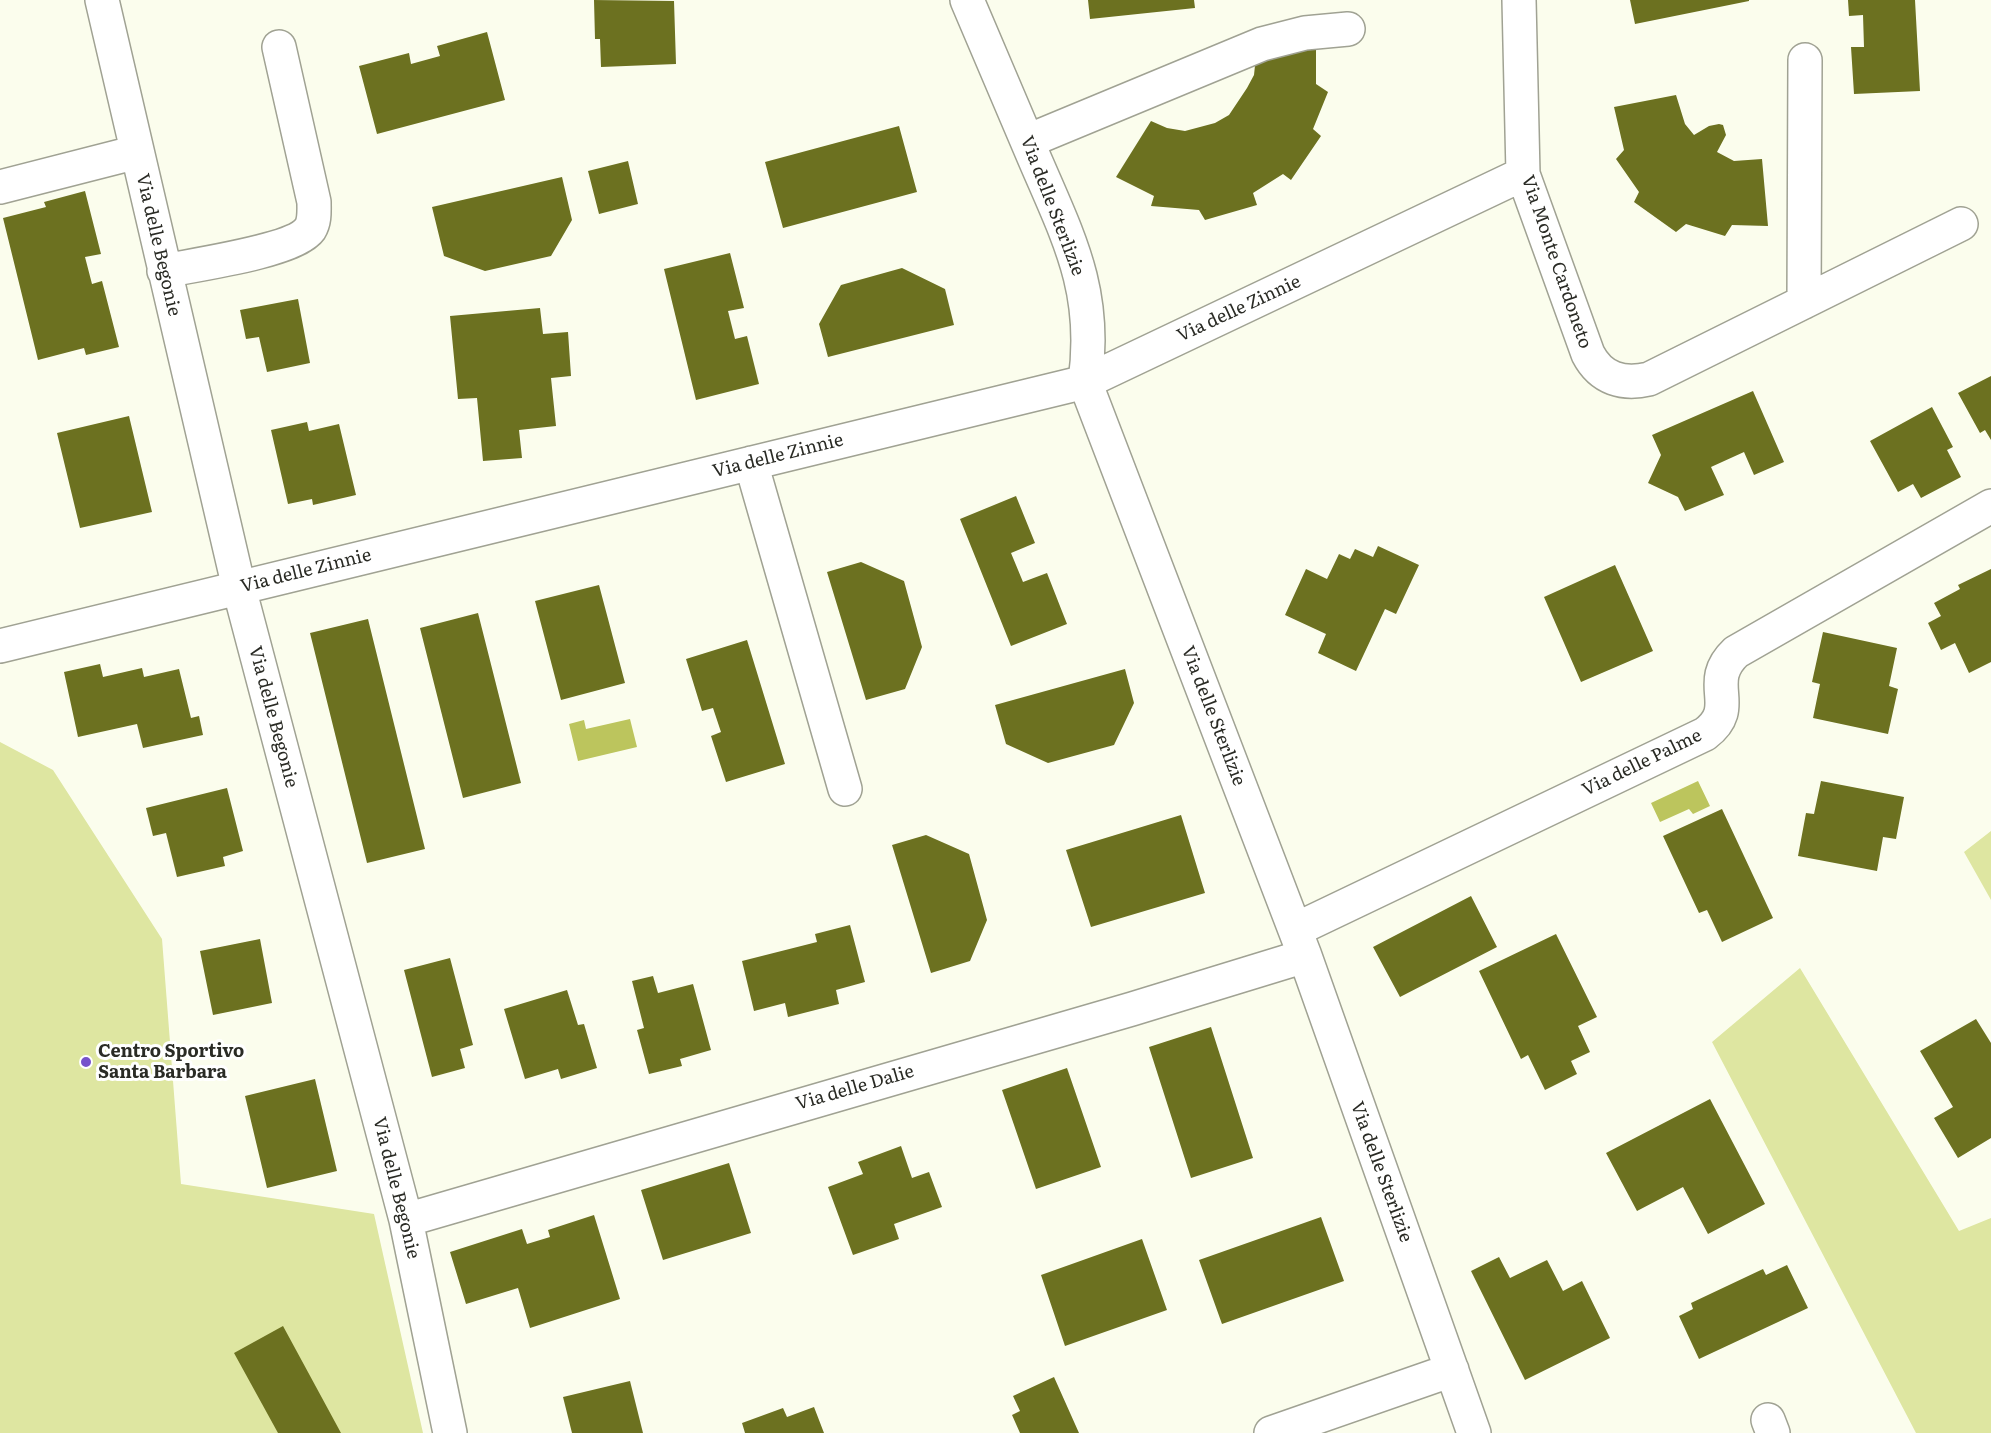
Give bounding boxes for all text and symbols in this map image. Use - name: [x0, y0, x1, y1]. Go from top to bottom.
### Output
- street label: Via delle Sterlizie: [1015, 133, 1089, 279]
- street label: Via delle Begonie: [131, 172, 185, 318]
- street label: Via Monte Cardoneto: [1516, 172, 1596, 352]
- street label: Via delle Zinnie: [1174, 271, 1304, 347]
- street label: Via delle Zinnie: [710, 429, 846, 483]
- street label: Via delle Zinnie: [238, 544, 374, 598]
- street label: Via delle Sterlizie: [1176, 643, 1250, 789]
- street label: Via delle Begonie: [244, 644, 302, 790]
- street label: Via delle Palme: [1579, 725, 1705, 801]
- place label: Centro Sportivo Santa Barbara: [98, 1041, 244, 1084]
- marker: Centro Sportivo Santa Barbara: [79, 1055, 93, 1069]
- street label: Via delle Dalie: [793, 1061, 917, 1115]
- street label: Via delle Sterlizie: [1345, 1099, 1417, 1245]
- street label: Via delle Begonie: [368, 1115, 424, 1261]

